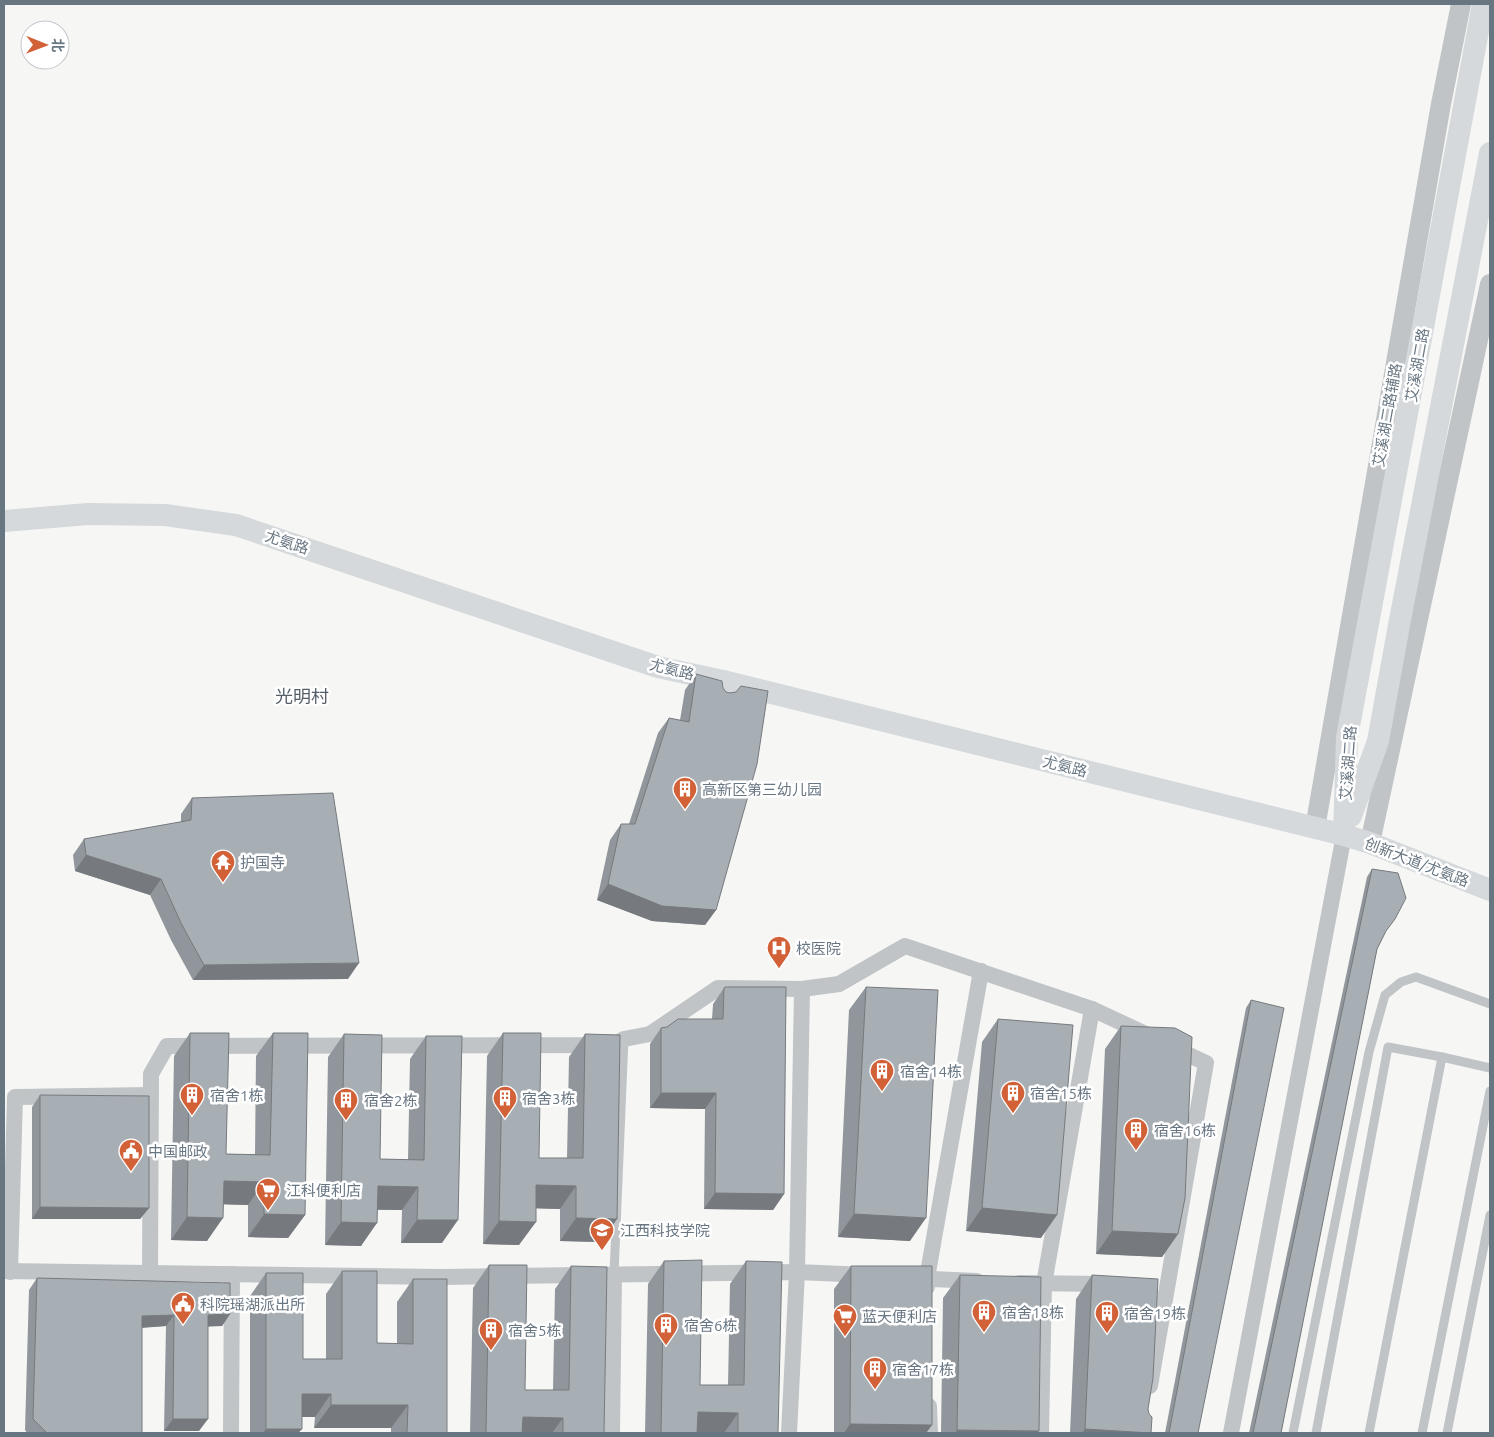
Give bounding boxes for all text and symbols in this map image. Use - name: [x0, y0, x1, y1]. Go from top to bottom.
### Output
- north arrow: [20, 20, 70, 70]
- text: 北: [50, 38, 66, 52]
- street label: 艾溪湖二路: [1402, 327, 1432, 403]
- street label: 艾溪湖二路辅路: [1370, 362, 1404, 468]
- street label: 尤氨路: [263, 527, 311, 557]
- street label: 尤氨路: [648, 655, 696, 683]
- district label: 光明村: [275, 686, 329, 706]
- street label: 艾溪湖二路: [1337, 725, 1359, 801]
- street label: 尤氨路: [1041, 752, 1089, 780]
- building icon: 高新区第三幼儿园: [672, 776, 698, 810]
- place label: 高新区第三幼儿园: [702, 781, 822, 798]
- street label: 创新大道/尤氨路: [1362, 834, 1472, 890]
- temple icon: 护国寺: [210, 849, 236, 883]
- place label: 护国寺: [240, 854, 285, 871]
- hospital icon: 校医院: [766, 935, 792, 969]
- place label: 校医院: [796, 940, 841, 957]
- building icon: 宿舍14栋: [869, 1058, 895, 1092]
- place label: 宿舍14栋: [900, 1063, 962, 1080]
- building icon: 宿舍15栋: [1000, 1080, 1026, 1114]
- building icon: 宿舍1栋: [179, 1082, 205, 1116]
- building icon: 宿舍3栋: [492, 1085, 518, 1119]
- place label: 宿舍15栋: [1030, 1085, 1092, 1102]
- place label: 宿舍1栋: [210, 1087, 263, 1104]
- building icon: 宿舍2栋: [333, 1087, 359, 1121]
- place label: 宿舍3栋: [522, 1090, 575, 1107]
- place label: 宿舍2栋: [364, 1092, 417, 1109]
- building icon: 宿舍16栋: [1123, 1117, 1149, 1151]
- place label: 宿舍16栋: [1154, 1122, 1216, 1139]
- public building icon: 中国邮政: [118, 1138, 144, 1172]
- place label: 中国邮政: [148, 1143, 208, 1160]
- supermarket icon: 江科便利店: [255, 1177, 281, 1211]
- place label: 江科便利店: [286, 1182, 361, 1199]
- school or university icon: 江西科技学院: [589, 1217, 615, 1251]
- place label: 江西科技学院: [620, 1222, 710, 1239]
- public building icon: 科院瑶湖派出所: [170, 1291, 196, 1325]
- place label: 科院瑶湖派出所: [200, 1296, 305, 1313]
- building icon: 宿舍18栋: [971, 1299, 997, 1333]
- building icon: 宿舍19栋: [1094, 1300, 1120, 1334]
- supermarket icon: 蓝天便利店: [832, 1303, 858, 1337]
- place label: 宿舍18栋: [1002, 1304, 1064, 1321]
- place label: 宿舍19栋: [1124, 1305, 1186, 1322]
- place label: 蓝天便利店: [862, 1308, 937, 1325]
- building icon: 宿舍6栋: [653, 1312, 679, 1346]
- building icon: 宿舍5栋: [478, 1317, 504, 1351]
- place label: 宿舍6栋: [684, 1317, 737, 1334]
- place label: 宿舍5栋: [508, 1322, 561, 1339]
- building icon: 宿舍17栋: [862, 1356, 888, 1390]
- place label: 宿舍17栋: [892, 1361, 954, 1378]

